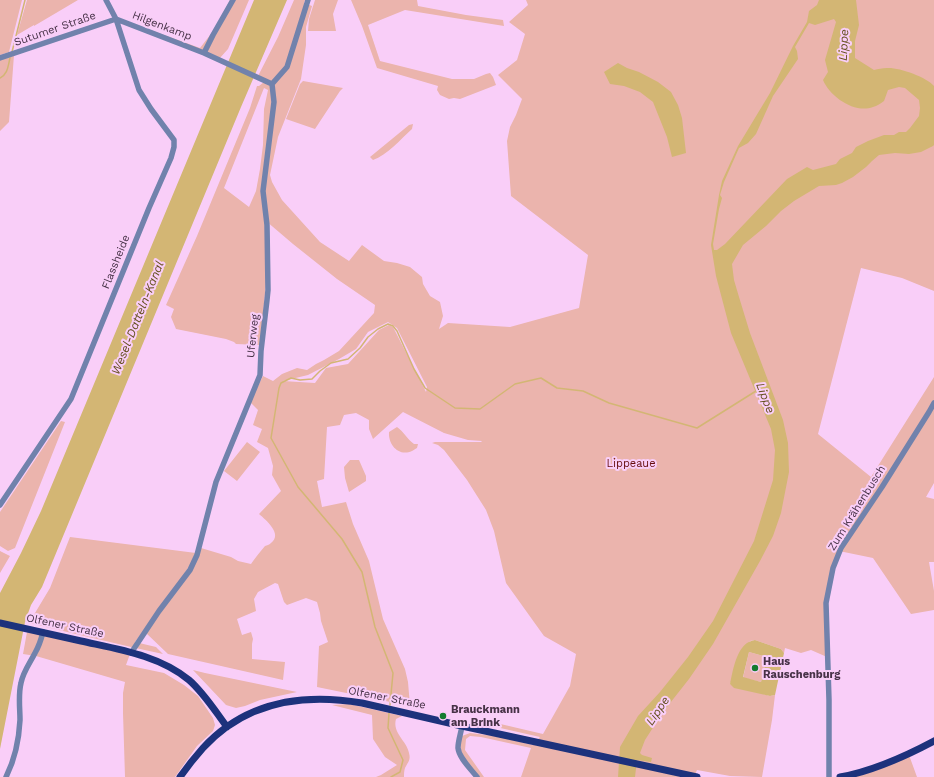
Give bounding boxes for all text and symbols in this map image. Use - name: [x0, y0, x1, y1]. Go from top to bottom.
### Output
- street label: Sutumer Straße: [12, 9, 98, 49]
- street label: Hilgenkamp: [130, 9, 194, 43]
- water label: Lippe: [836, 29, 852, 61]
- street label: Flassheide: [99, 233, 133, 291]
- water label: Wesel-Datteln-Kanal: [109, 259, 167, 377]
- street label: Uferweg: [244, 313, 262, 359]
- water label: Lippe: [753, 381, 777, 415]
- park label: Lippeaue: [606, 457, 656, 471]
- street label: Zum Krähenbusch: [825, 463, 889, 553]
- street label: Olfener Straße: [25, 611, 105, 641]
- place label: Haus Rauschenburg: [763, 655, 840, 681]
- marker: Haus Rauschenburg: [750, 663, 760, 673]
- street label: Olfener Straße: [347, 684, 427, 712]
- water label: Lippe: [643, 694, 673, 728]
- place label: Brauckmann am Brink: [451, 703, 520, 729]
- marker: Brauckmann am Brink: [438, 711, 448, 721]

